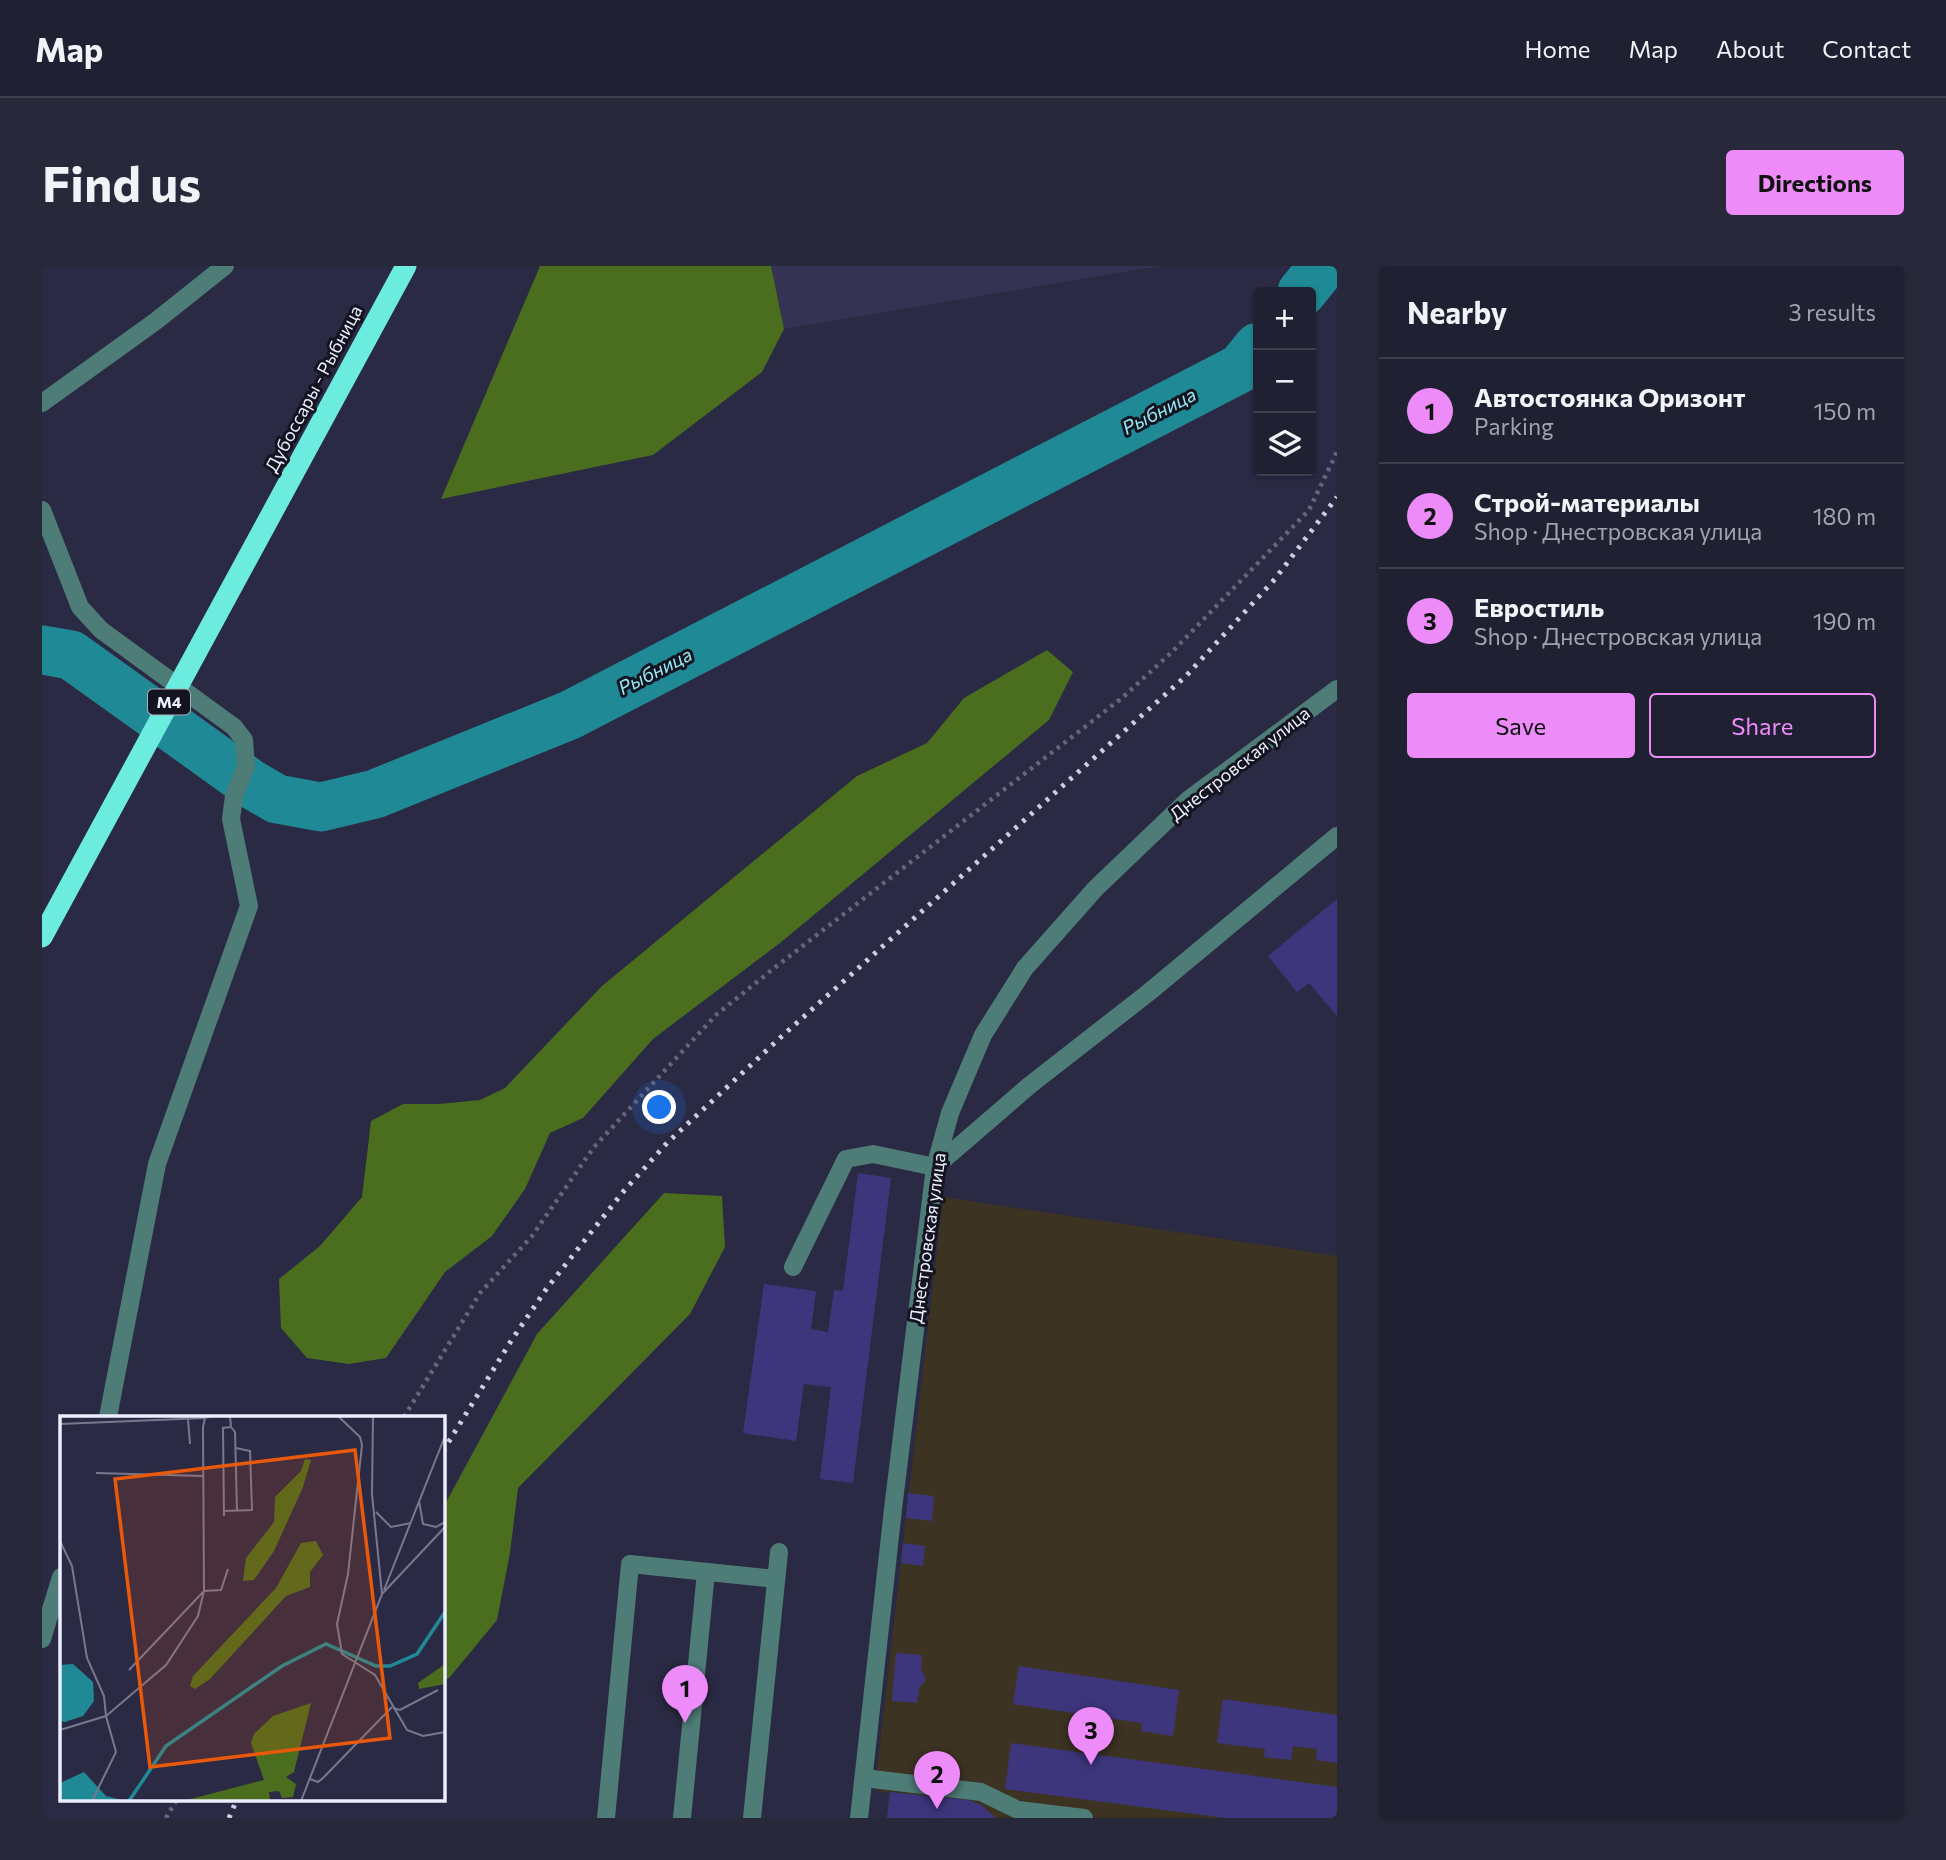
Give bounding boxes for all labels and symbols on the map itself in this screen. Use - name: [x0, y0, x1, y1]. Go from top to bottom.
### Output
- street label: Дубоссары - Рыбница: [260, 301, 366, 476]
- water label: Рыбница: [1118, 382, 1200, 439]
- water label: Рыбница: [614, 642, 696, 699]
- road number: M4: [148, 690, 190, 714]
- street label: Днестровская улица: [1165, 702, 1314, 825]
- your location: [642, 1090, 676, 1124]
- street label: Днестровская улица: [904, 1151, 950, 1325]
- inset map: [60, 1416, 444, 1800]
- pin: 1: [662, 1665, 708, 1723]
- pin: 3: [1068, 1707, 1114, 1765]
- pin: 2: [914, 1751, 960, 1809]

